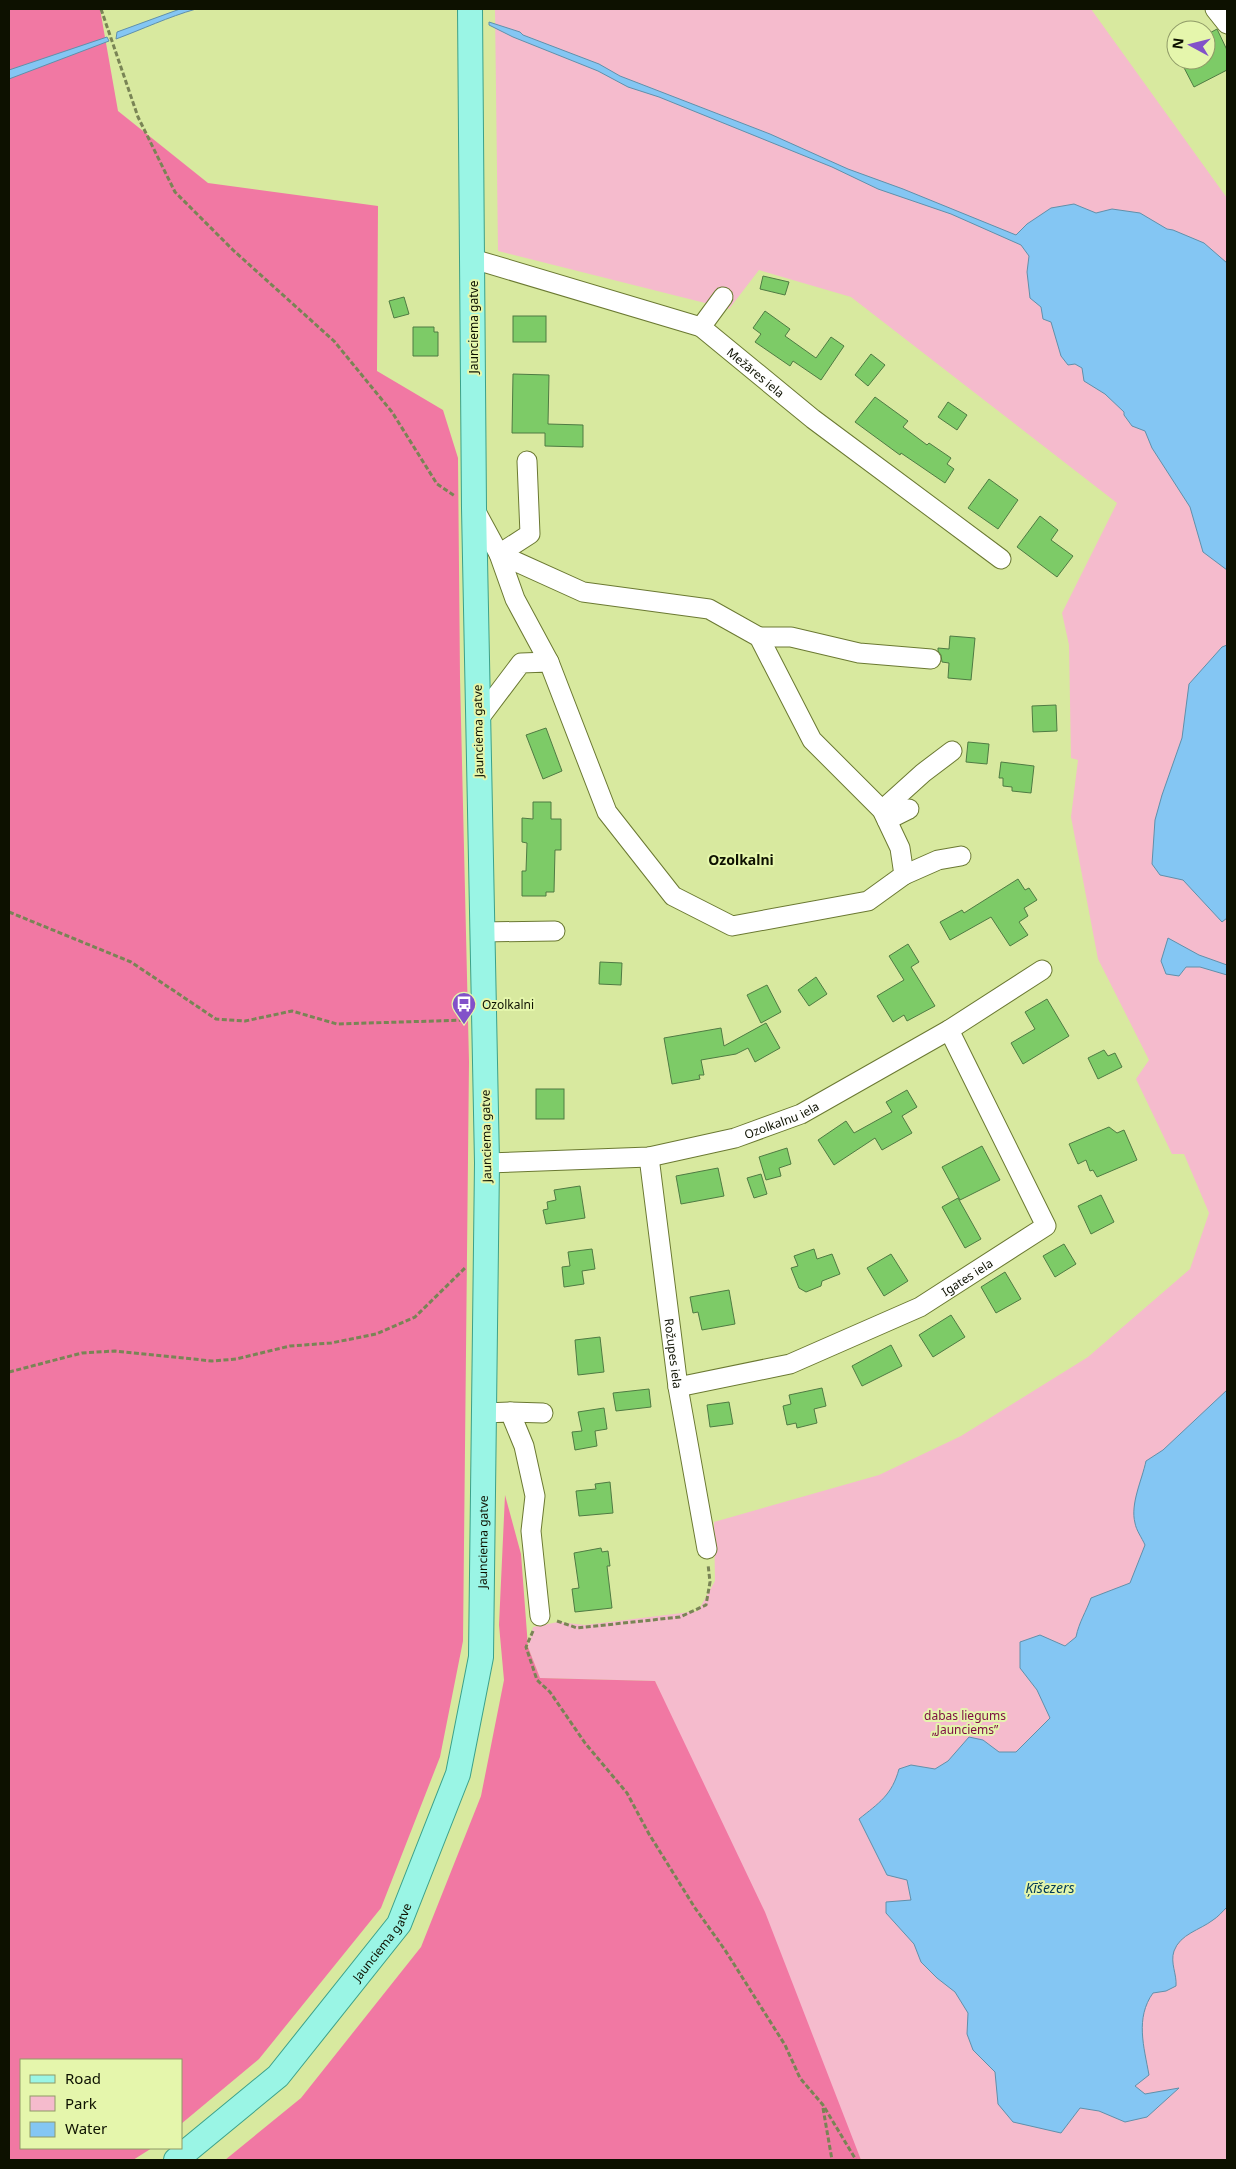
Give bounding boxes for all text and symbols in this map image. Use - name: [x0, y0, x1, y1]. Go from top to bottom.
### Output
- north arrow: [1166, 20, 1216, 70]
- text: N: [1167, 37, 1188, 50]
- street label: Jaunciema gatve: [465, 280, 482, 374]
- street label: Mežāres iela: [723, 343, 788, 401]
- street label: Jaunciema gatve: [469, 684, 487, 779]
- district label: Ozolkalni: [708, 850, 774, 869]
- bus stop icon: Ozolkalni: [451, 991, 477, 1025]
- place label: Ozolkalni: [482, 996, 534, 1013]
- street label: Jaunciema gatve: [477, 1089, 495, 1184]
- street label: Ozolkalnu iela: [742, 1097, 822, 1143]
- street label: Igates iela: [938, 1254, 996, 1300]
- street label: Rožupes iela: [661, 1317, 687, 1389]
- street label: Jaunciema gatve: [473, 1495, 491, 1589]
- park label: dabas liegums „Jaunciems”: [924, 1707, 1006, 1738]
- water label: Ķīšezers: [1025, 1878, 1075, 1897]
- street label: Jaunciema gatve: [348, 1900, 415, 1986]
- legend: [20, 2059, 182, 2149]
- text: Road: [65, 2068, 101, 2088]
- text: Park: [65, 2093, 97, 2113]
- text: Water: [65, 2118, 107, 2138]

